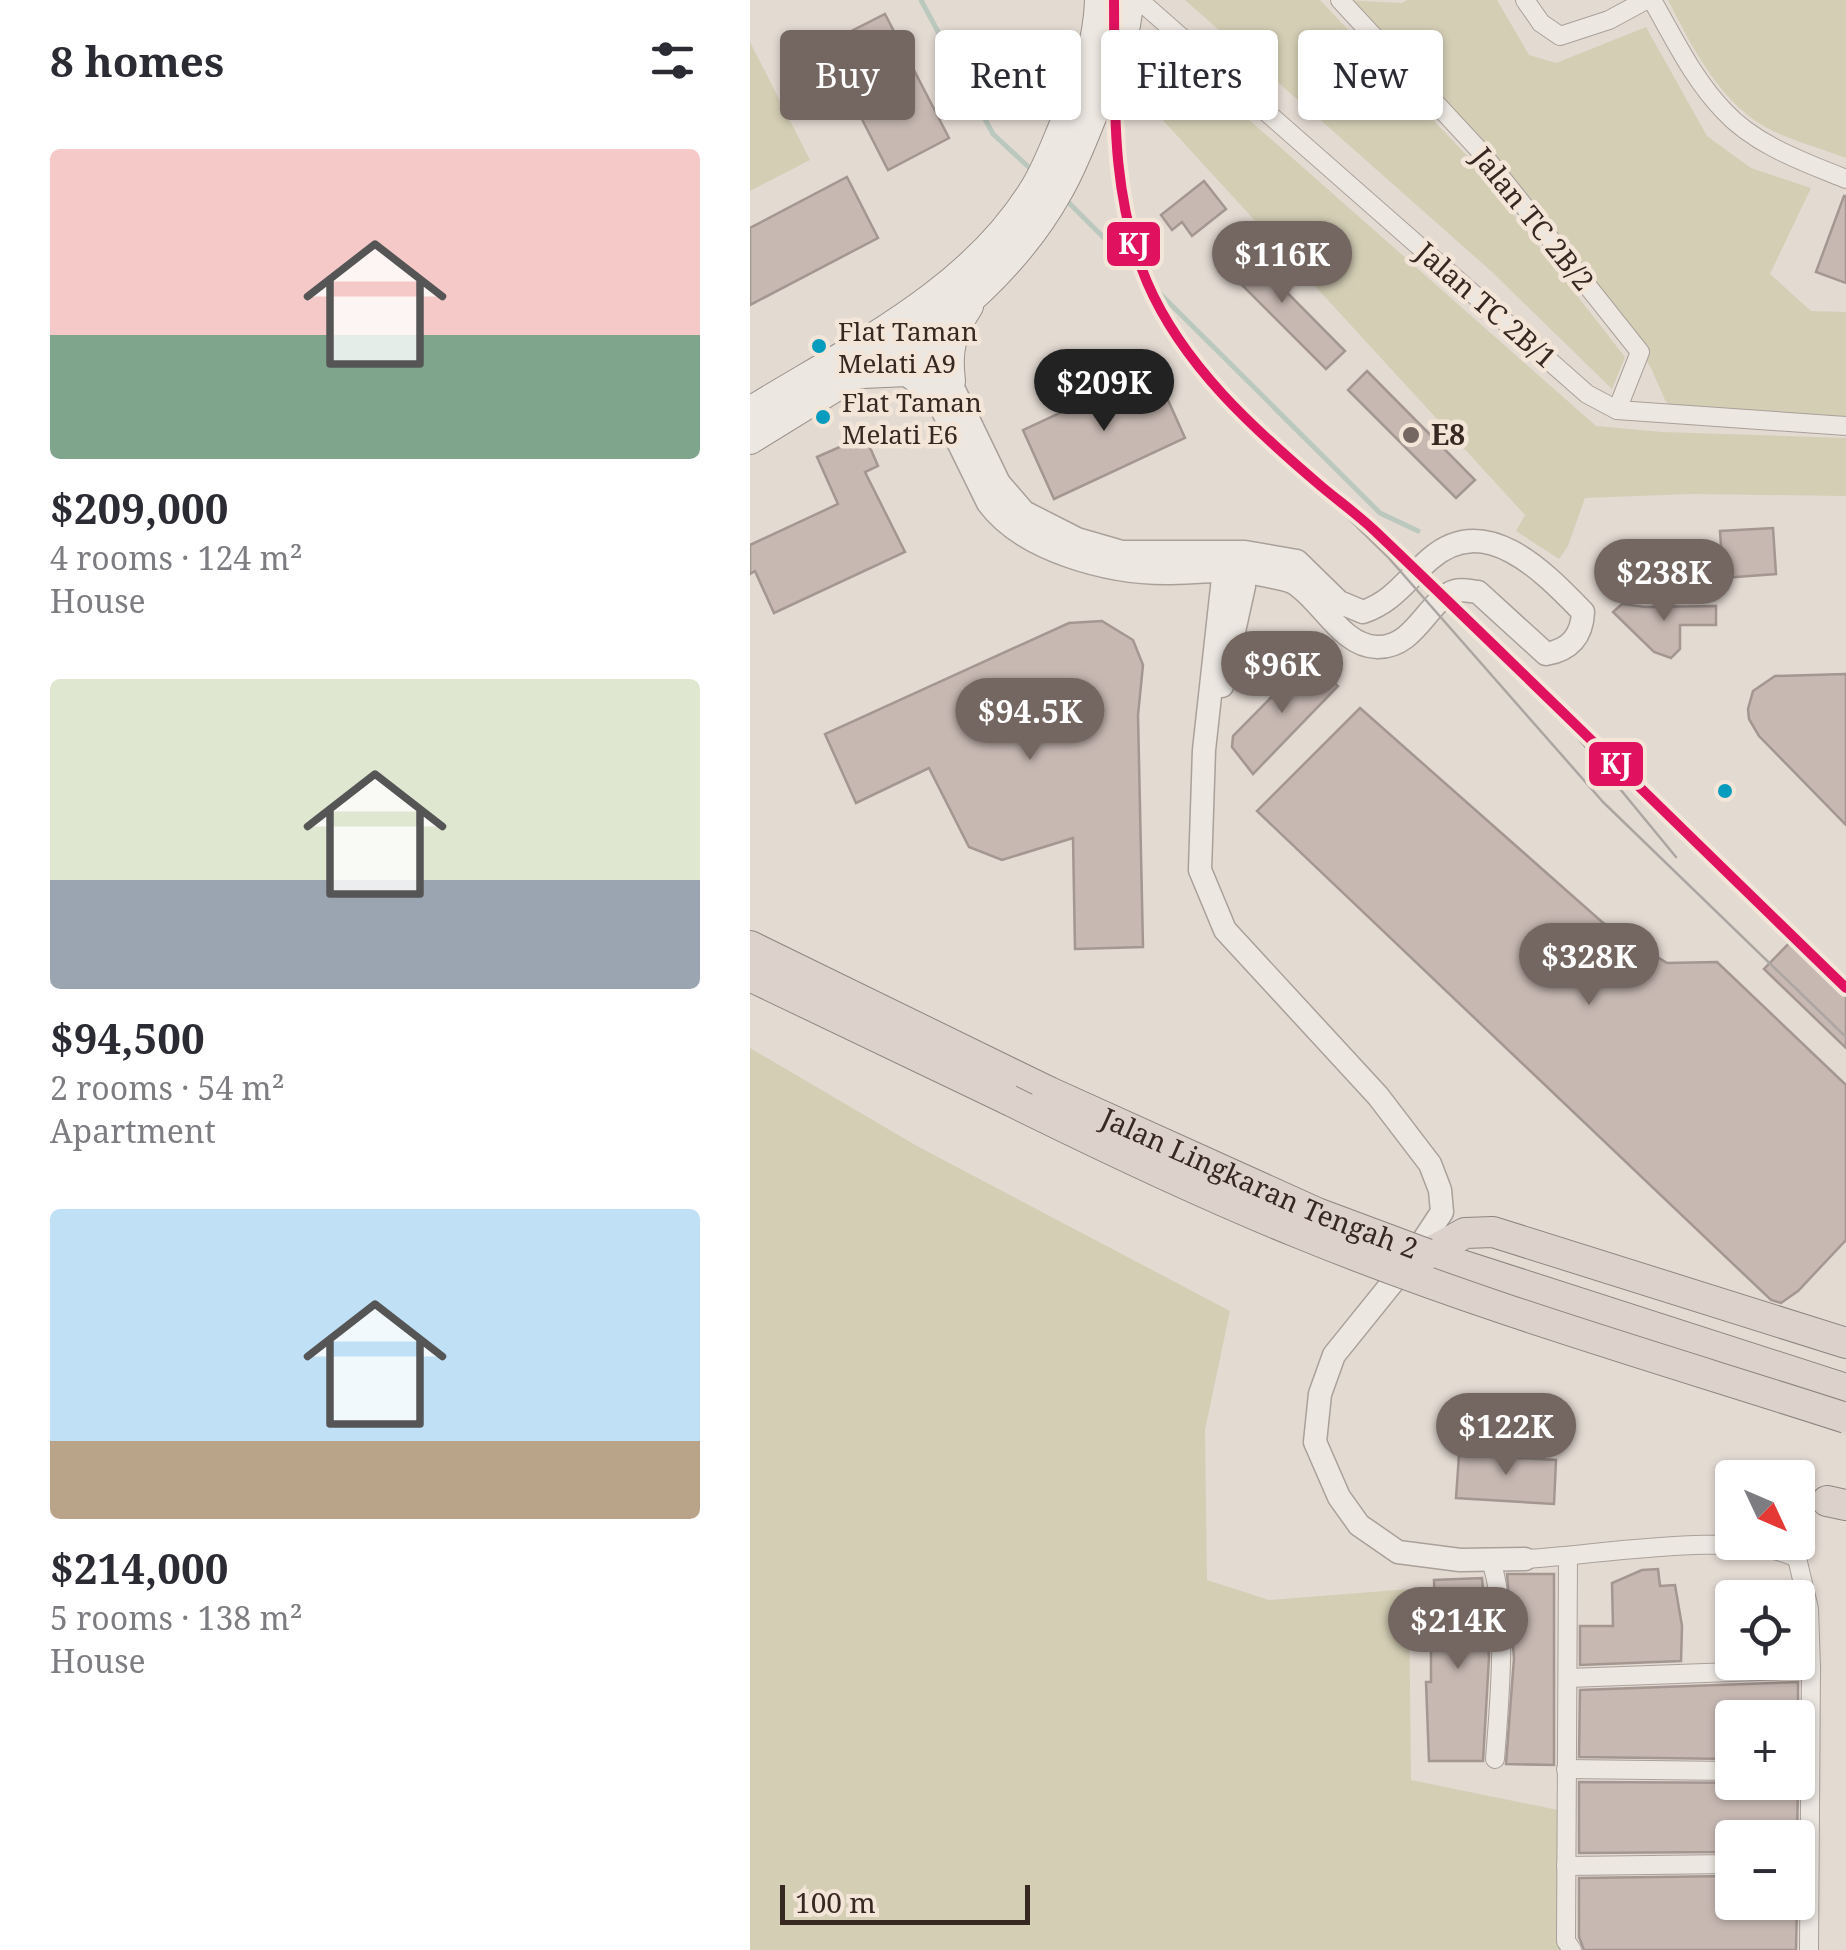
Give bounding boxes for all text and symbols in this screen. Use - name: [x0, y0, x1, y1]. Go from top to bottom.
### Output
- chip: Buy: [780, 30, 915, 120]
- chip: Rent: [935, 30, 1081, 120]
- chip: Filters: [1101, 30, 1278, 120]
- chip: New: [1298, 30, 1443, 120]
- text: 8 homes: [50, 32, 224, 89]
- icon: filters: [645, 33, 700, 88]
- street label: Jalan TC 2B/2: [1464, 138, 1603, 298]
- icon: home: [285, 214, 465, 394]
- line badge: KJ: [1105, 220, 1162, 268]
- pin: $116K: [1212, 221, 1352, 306]
- text: KJ: [1118, 224, 1150, 262]
- text: $116K: [1234, 232, 1330, 275]
- street label: Jalan TC 2B/1: [1408, 232, 1565, 376]
- place label: Flat Taman Melati A9: [838, 313, 978, 381]
- marker: Flat Taman Melati A9: [809, 336, 829, 356]
- pin: $209K: [1034, 349, 1174, 434]
- text: $209K: [1056, 360, 1152, 403]
- place label: Flat Taman Melati E6: [842, 384, 982, 452]
- marker: Flat Taman Melati E6: [813, 407, 833, 427]
- place label: E8: [1431, 415, 1465, 453]
- marker: E8: [1400, 424, 1422, 446]
- text: $209,000: [50, 479, 228, 536]
- text: 4 rooms · 124 m²: [50, 536, 303, 579]
- pin: $238K: [1594, 539, 1734, 624]
- text: $238K: [1616, 550, 1712, 593]
- text: House: [50, 579, 146, 622]
- pin: $96K: [1223, 631, 1341, 716]
- text: $96K: [1243, 642, 1321, 685]
- pin: $94.5K: [949, 678, 1111, 763]
- text: $94.5K: [977, 689, 1083, 732]
- line badge: KJ: [1587, 740, 1645, 788]
- icon: home: [285, 744, 465, 924]
- text: KJ: [1600, 744, 1632, 782]
- unlabelled marker: [1715, 781, 1735, 801]
- pin: $328K: [1519, 923, 1659, 1008]
- text: $328K: [1541, 934, 1637, 977]
- text: $94,500: [50, 1009, 205, 1066]
- text: 2 rooms · 54 m²: [50, 1066, 285, 1109]
- street label: Jalan Lingkaran Tengah 2: [1095, 1098, 1424, 1267]
- text: Apartment: [50, 1109, 216, 1152]
- icon: home: [285, 1274, 465, 1454]
- pin: $122K: [1436, 1393, 1576, 1478]
- text: $122K: [1458, 1404, 1554, 1447]
- north arrow: [1715, 1460, 1815, 1560]
- map controls: [1715, 1460, 1815, 1920]
- text: $214,000: [50, 1539, 228, 1596]
- button: locate: [1715, 1580, 1815, 1680]
- pin: $214K: [1388, 1587, 1528, 1672]
- text: 5 rooms · 138 m²: [50, 1596, 303, 1639]
- text: $214K: [1410, 1598, 1506, 1641]
- text: House: [50, 1639, 146, 1682]
- button: +: [1715, 1700, 1815, 1800]
- button: −: [1715, 1820, 1815, 1920]
- scale bar: [780, 1880, 1030, 1924]
- text: 100 m: [795, 1883, 876, 1921]

